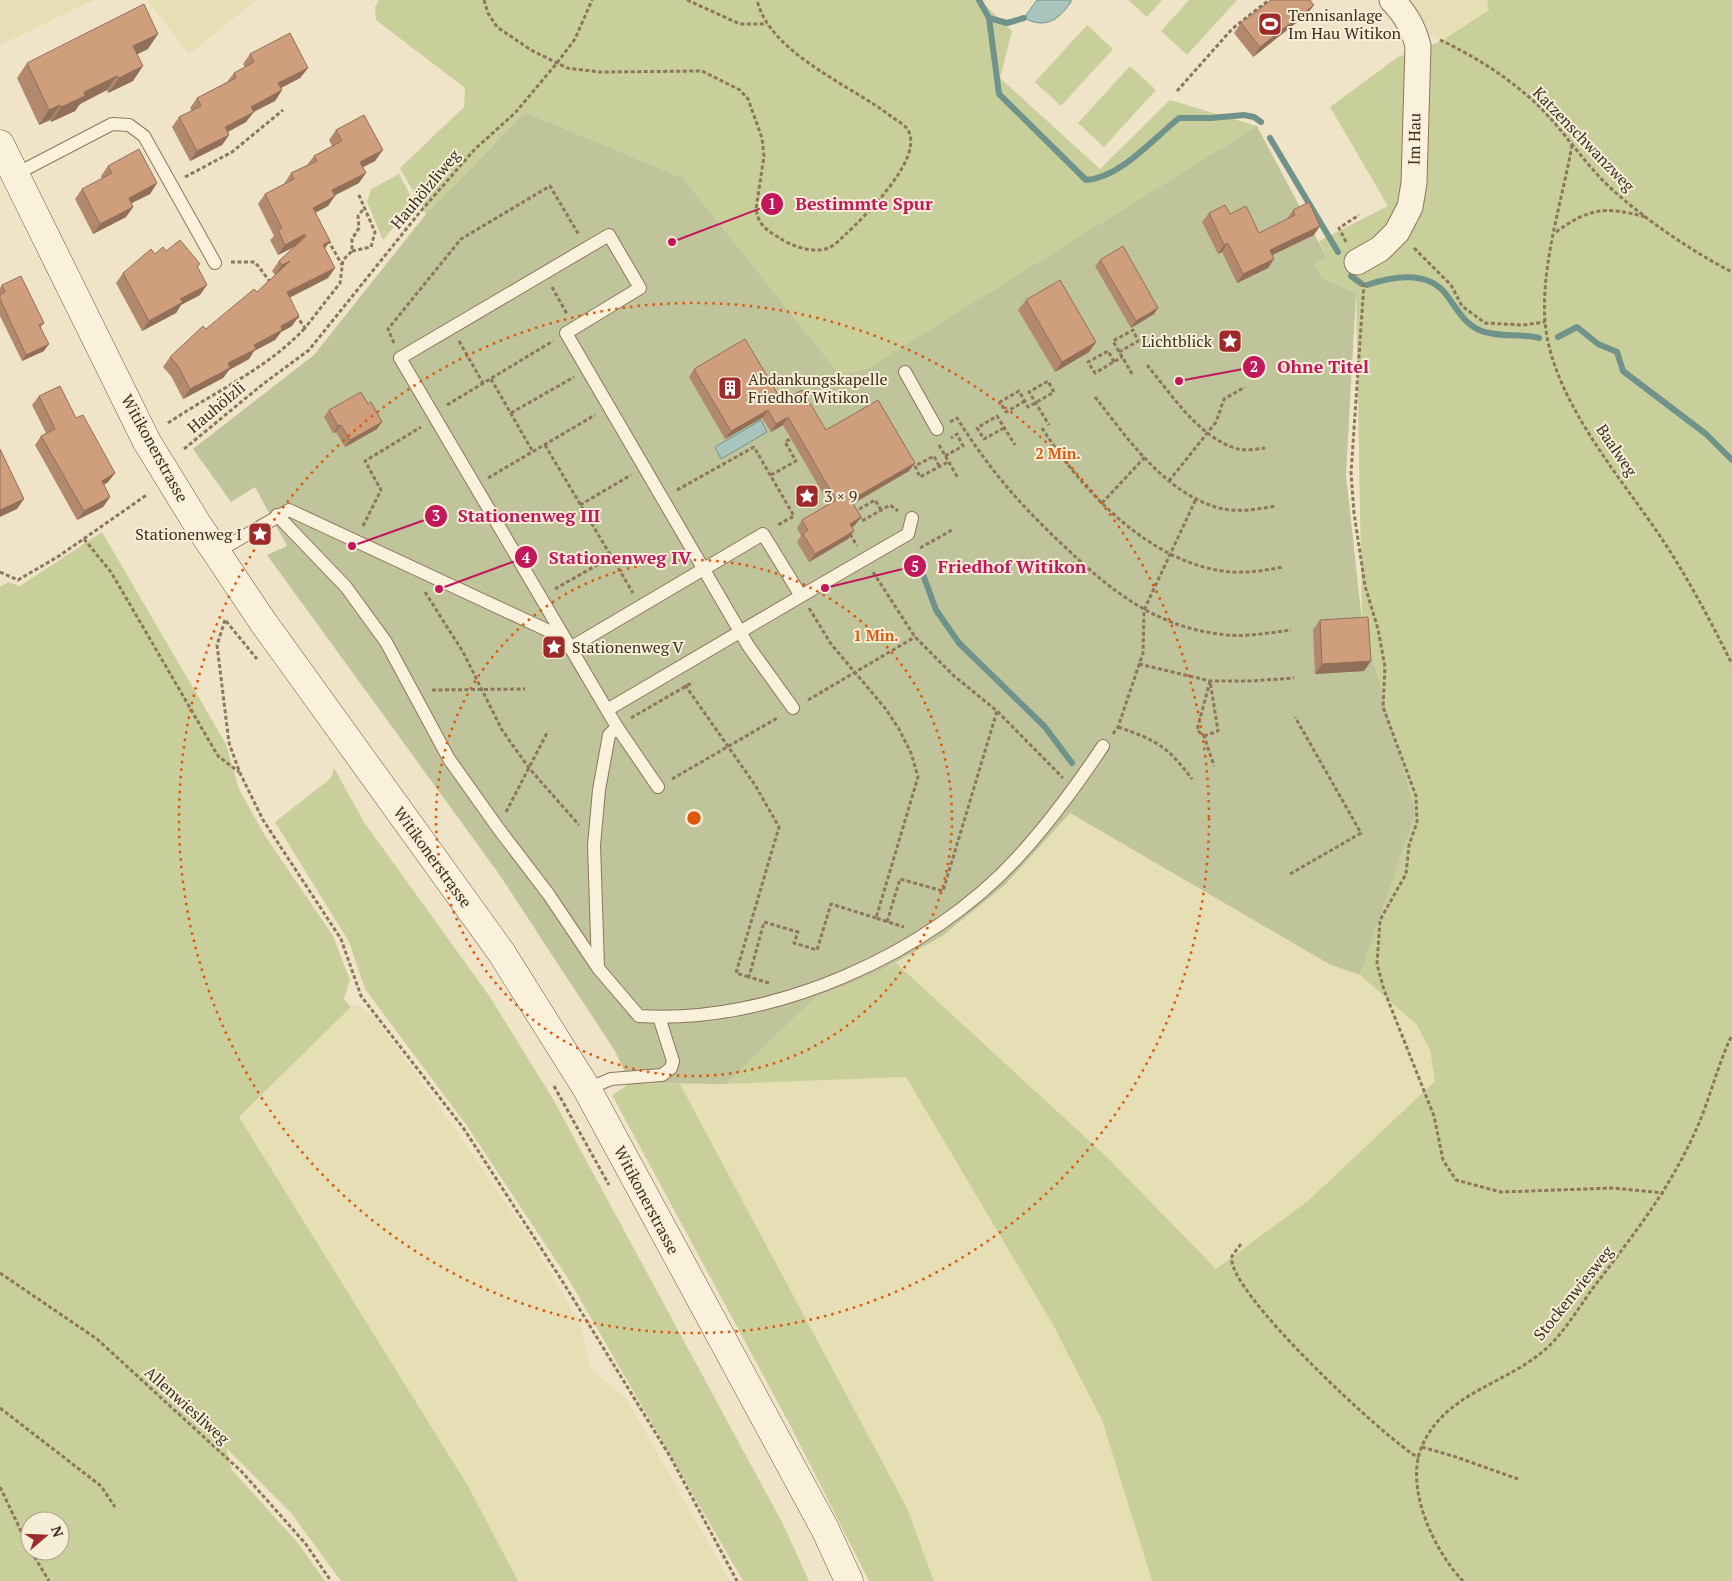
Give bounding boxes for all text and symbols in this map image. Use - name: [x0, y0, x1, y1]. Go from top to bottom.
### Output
- place label: Tennisanlage Im Hau Witikon: [1288, 4, 1402, 44]
- sports icon: Tennisanlage Im Hau Witikon: [1257, 11, 1283, 37]
- street label: Katzenschwanzweg: [1528, 82, 1640, 197]
- street label: Im Hau: [1403, 113, 1425, 165]
- street label: Hauhölzliweg: [385, 144, 465, 233]
- callout: Bestimmte Spur: [760, 187, 942, 220]
- text: Bestimmte Spur: [795, 191, 933, 215]
- text: 1: [768, 193, 776, 213]
- place icon: Lichtblick: [1217, 328, 1243, 354]
- place label: Lichtblick: [1142, 330, 1213, 352]
- callout: Ohne Titel: [1242, 351, 1379, 384]
- text: Ohne Titel: [1277, 354, 1369, 378]
- text: 2: [1250, 356, 1258, 376]
- place label: Abdankungskapelle Friedhof Witikon: [748, 368, 888, 408]
- building icon: Abdankungskapelle Friedhof Witikon: [717, 375, 743, 401]
- street label: Hauhölzli: [182, 376, 250, 438]
- street label: Witikonerstrasse: [116, 390, 194, 506]
- street label: Baalweg: [1591, 419, 1643, 481]
- text: 2 Min.: [1035, 443, 1081, 463]
- place icon: 3 × 9: [794, 483, 820, 509]
- place label: 3 × 9: [824, 485, 857, 507]
- callout: Stationenweg III: [423, 500, 611, 533]
- text: Stationenweg III: [458, 503, 601, 527]
- text: 3: [432, 505, 440, 525]
- place icon: Stationenweg I: [247, 521, 273, 547]
- place label: Stationenweg I: [135, 523, 242, 545]
- callout: Stationenweg IV: [513, 541, 701, 574]
- text: Stationenweg IV: [549, 545, 692, 569]
- text: 4: [522, 547, 531, 567]
- callout: Friedhof Witikon: [903, 550, 1096, 583]
- text: Friedhof Witikon: [938, 554, 1087, 578]
- text: 5: [911, 556, 919, 576]
- text: 1 Min.: [853, 625, 899, 645]
- place icon: Stationenweg V: [541, 634, 567, 660]
- place label: Stationenweg V: [572, 636, 684, 658]
- street label: Witikonerstrasse: [389, 802, 477, 912]
- centre of rings: [685, 809, 703, 827]
- street label: Witikonerstrasse: [609, 1142, 685, 1258]
- street label: Stockenwiesweg: [1528, 1241, 1618, 1345]
- street label: Allenwiesliweg: [140, 1361, 235, 1449]
- north arrow: [20, 1511, 70, 1561]
- text: N: [47, 1523, 69, 1540]

